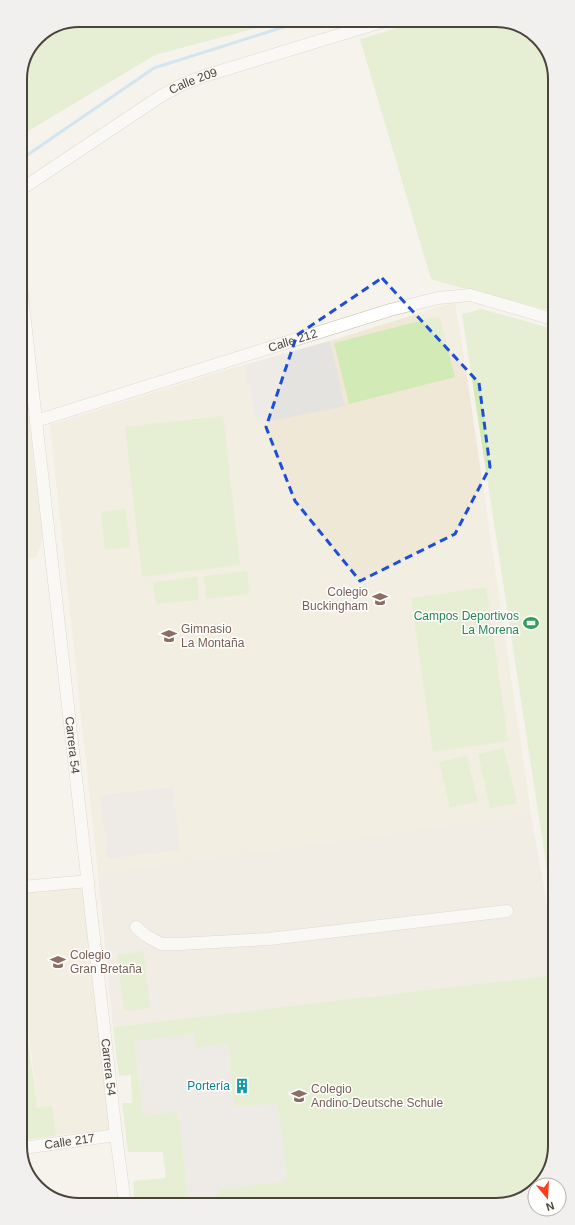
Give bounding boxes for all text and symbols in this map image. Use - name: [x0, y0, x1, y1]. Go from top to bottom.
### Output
- street label: Calle 209: [167, 65, 219, 97]
- street label: Calle 212: [266, 326, 319, 355]
- place label: Colegio Buckingham: [302, 585, 368, 613]
- school or university icon: Colegio Buckingham: [371, 590, 389, 608]
- place label: Campos Deportivos La Morena: [414, 609, 519, 637]
- sports icon: Campos Deportivos La Morena: [522, 614, 540, 632]
- place label: Gimnasio La Montaña: [181, 622, 245, 650]
- school or university icon: Gimnasio La Montaña: [160, 627, 178, 645]
- street label: Carrera 54: [62, 716, 83, 775]
- place label: Colegio Gran Bretaña: [70, 948, 142, 976]
- school or university icon: Colegio Gran Bretaña: [49, 953, 67, 971]
- street label: Carrera 54: [98, 1038, 119, 1097]
- building icon: Portería: [233, 1077, 251, 1095]
- place label: Portería: [187, 1079, 230, 1093]
- place label: Colegio Andino-Deutsche Schule: [311, 1082, 443, 1110]
- school or university icon: Colegio Andino-Deutsche Schule: [290, 1087, 308, 1105]
- street label: Calle 217: [43, 1131, 96, 1152]
- north arrow: [527, 1177, 567, 1217]
- text: N: [544, 1200, 556, 1213]

